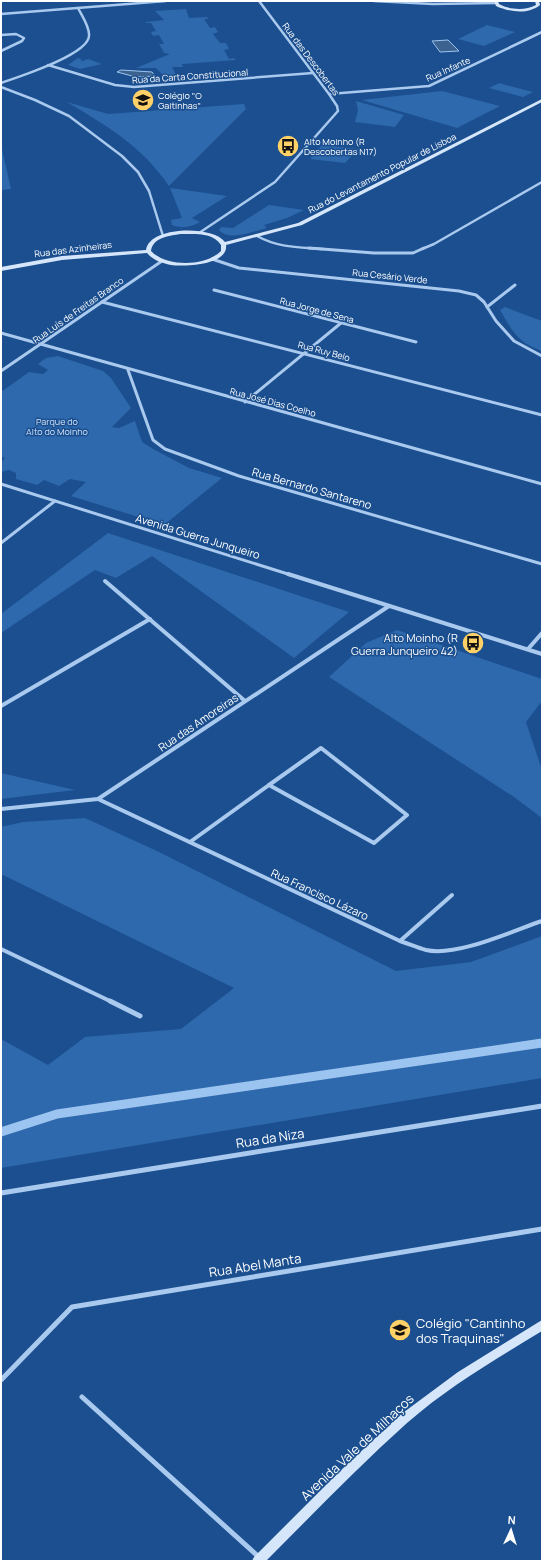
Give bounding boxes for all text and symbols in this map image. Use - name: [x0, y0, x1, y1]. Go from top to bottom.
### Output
- street label: Rua das Descobertas: [279, 20, 343, 98]
- street label: Rua Infante: [424, 53, 472, 85]
- street label: Rua da Carta Constitucional: [132, 65, 248, 87]
- school or university icon: Colégio "O Gaitinhas": [130, 87, 156, 113]
- place label: Colégio "O Gaitinhas": [158, 89, 202, 112]
- street label: Rua do Levantamento Popular de Lisboa: [306, 130, 458, 216]
- bus stop icon: Alto Moinho (R Descobertas N17): [275, 133, 301, 159]
- place label: Alto Moinho (R Descobertas N17): [304, 135, 377, 158]
- street label: Rua das Azinheiras: [33, 238, 113, 260]
- street label: Rua Cesário Verde: [352, 266, 428, 286]
- street label: Rua Luís de Freitas Branco: [30, 274, 126, 346]
- street label: Rua Jorge de Sena: [279, 294, 355, 326]
- street label: Rua Ruy Belo: [296, 338, 352, 364]
- street label: Rua José Dias Coelho: [229, 384, 317, 420]
- park label: Parque do Alto do Moinho: [26, 415, 88, 438]
- street label: Rua Bernardo Santareno: [250, 464, 374, 512]
- street label: Avenida Guerra Junqueiro: [134, 510, 263, 562]
- place label: Alto Moinho (R Guerra Junqueiro 42): [351, 630, 458, 658]
- bus stop icon: Alto Moinho (R Guerra Junqueiro 42): [460, 630, 486, 656]
- street label: Rua das Amoreiras: [155, 689, 241, 754]
- street label: Rua Francisco Lázaro: [269, 865, 372, 923]
- street label: Rua da Niza: [235, 1124, 305, 1152]
- street label: Rua Abel Manta: [208, 1249, 302, 1281]
- place label: Colégio "Cantinho dos Traquinas": [416, 1314, 526, 1347]
- school or university icon: Colégio "Cantinho dos Traquinas": [387, 1317, 413, 1343]
- street label: Avenida Vale de Milhaços: [296, 1390, 418, 1504]
- north arrow: [491, 1510, 531, 1550]
- text: N: [507, 1512, 516, 1527]

